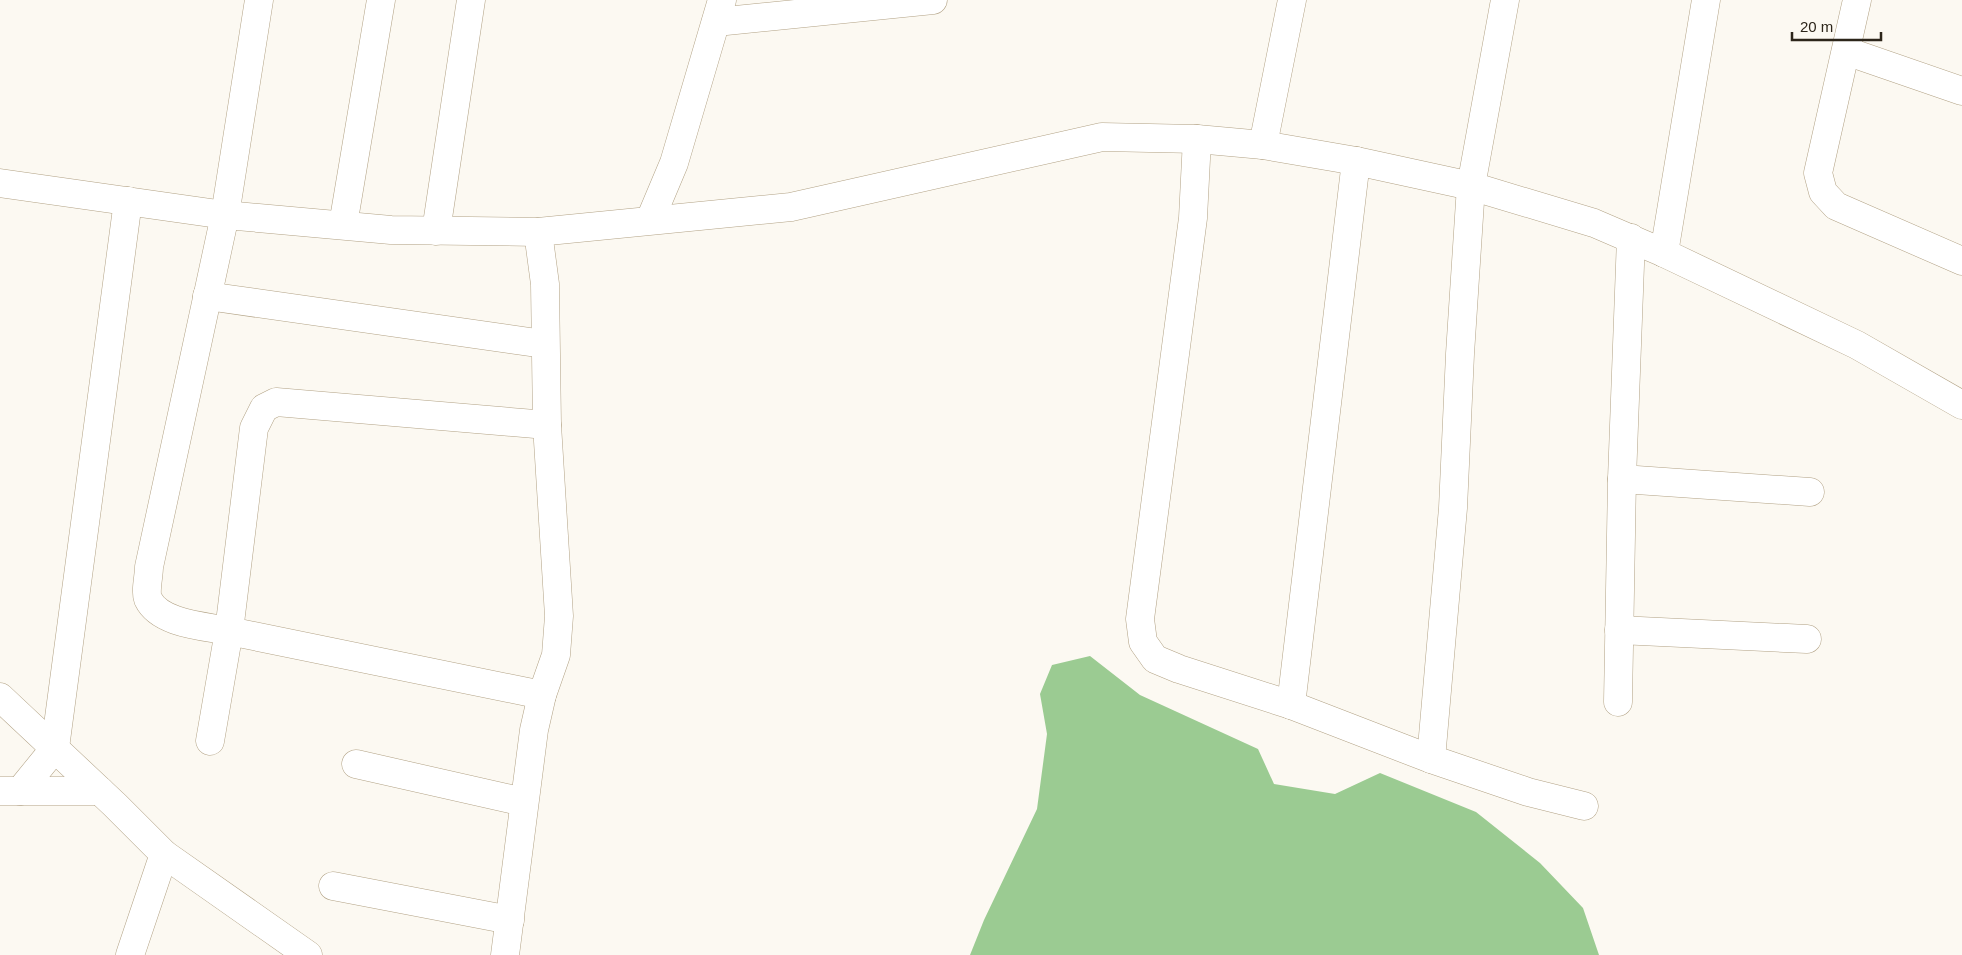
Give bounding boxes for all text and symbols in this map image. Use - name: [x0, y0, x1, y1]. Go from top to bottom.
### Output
- scale bar: [1792, 10, 1881, 42]
- text: 20 m: [1800, 18, 1833, 35]

